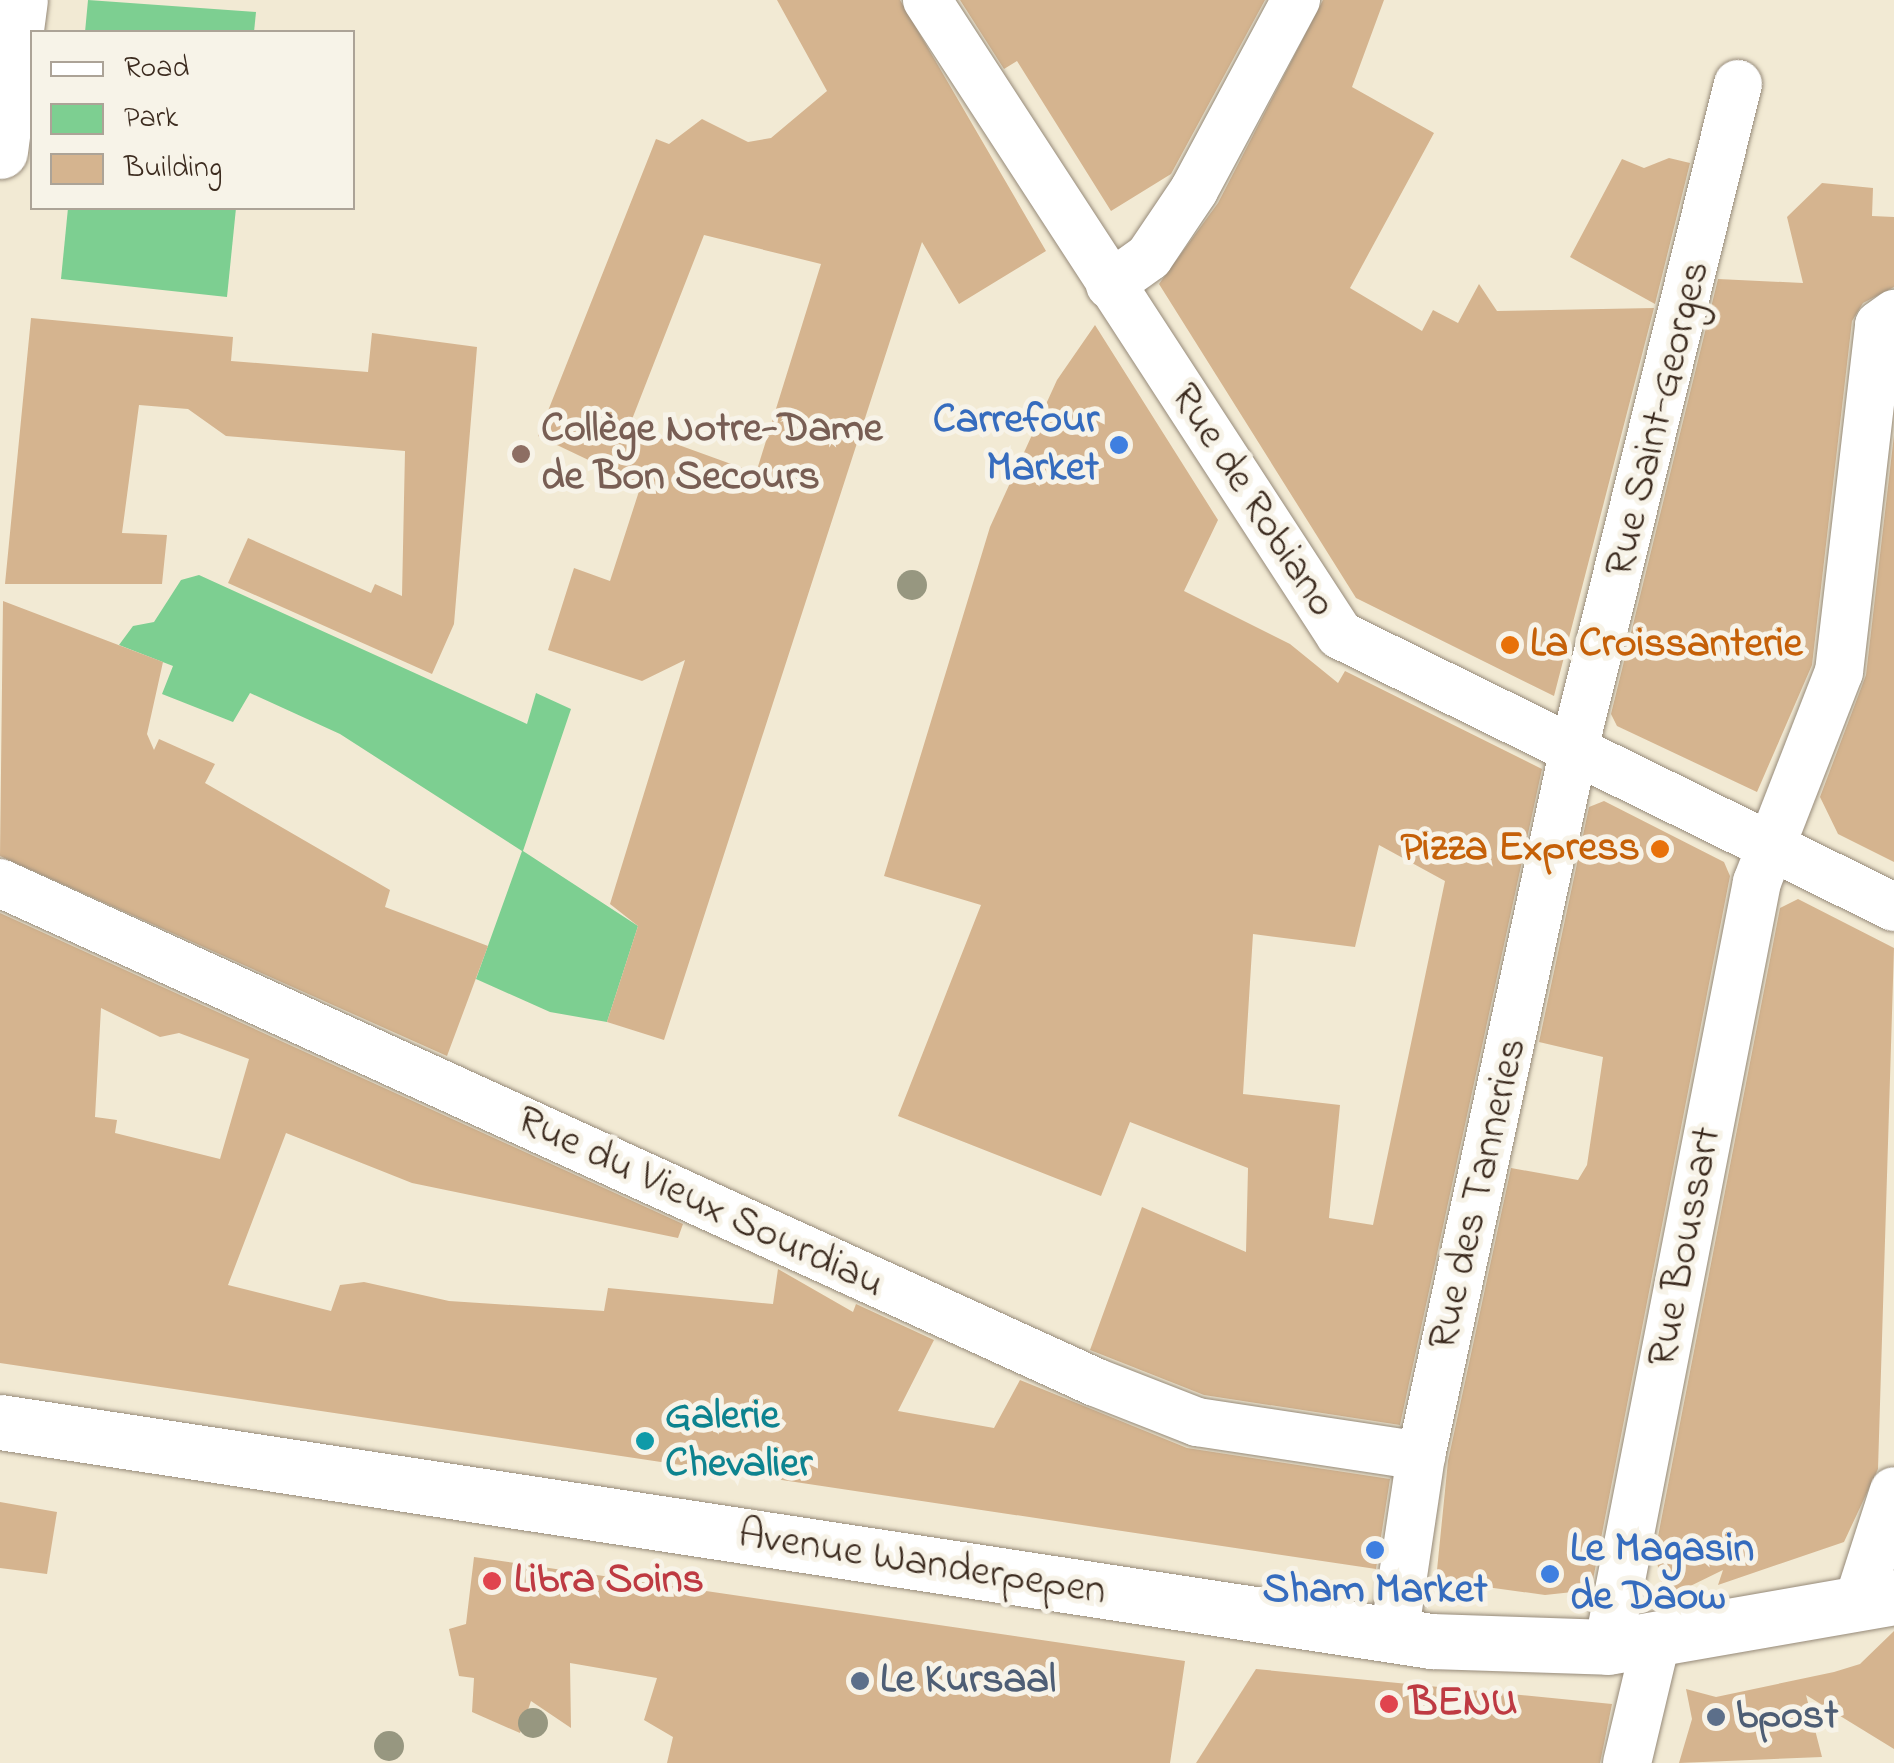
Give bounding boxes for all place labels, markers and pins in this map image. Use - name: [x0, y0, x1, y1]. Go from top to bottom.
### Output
- place label: Carrefour Market: [933, 396, 1099, 494]
- place label: Collège Notre-Dame de Bon Secours: [541, 405, 883, 504]
- marker: Carrefour Market: [1108, 434, 1130, 456]
- marker: Collège Notre-Dame de Bon Secours: [510, 443, 532, 465]
- place label: La Croissanterie: [1530, 620, 1803, 670]
- marker: La Croissanterie: [1499, 634, 1521, 656]
- place label: Pizza Express: [1401, 824, 1640, 874]
- marker: Pizza Express: [1649, 838, 1671, 860]
- place label: Galerie Chevalier: [665, 1392, 812, 1490]
- marker: Galerie Chevalier: [634, 1430, 656, 1452]
- place label: Le Magasin de Daow: [1570, 1525, 1754, 1624]
- marker: Sham Market: [1364, 1539, 1386, 1561]
- place label: Libra Soins: [514, 1556, 704, 1606]
- marker: Le Magasin de Daow: [1539, 1563, 1561, 1585]
- place label: Sham Market: [1262, 1566, 1488, 1616]
- marker: Libra Soins: [479, 1568, 505, 1594]
- place label: Le Kursaal: [880, 1656, 1056, 1706]
- marker: Le Kursaal: [849, 1670, 871, 1692]
- place label: BENU: [1409, 1679, 1518, 1729]
- place label: bpost: [1736, 1692, 1838, 1742]
- marker: BENU: [1378, 1693, 1400, 1715]
- marker: bpost: [1705, 1706, 1727, 1728]

